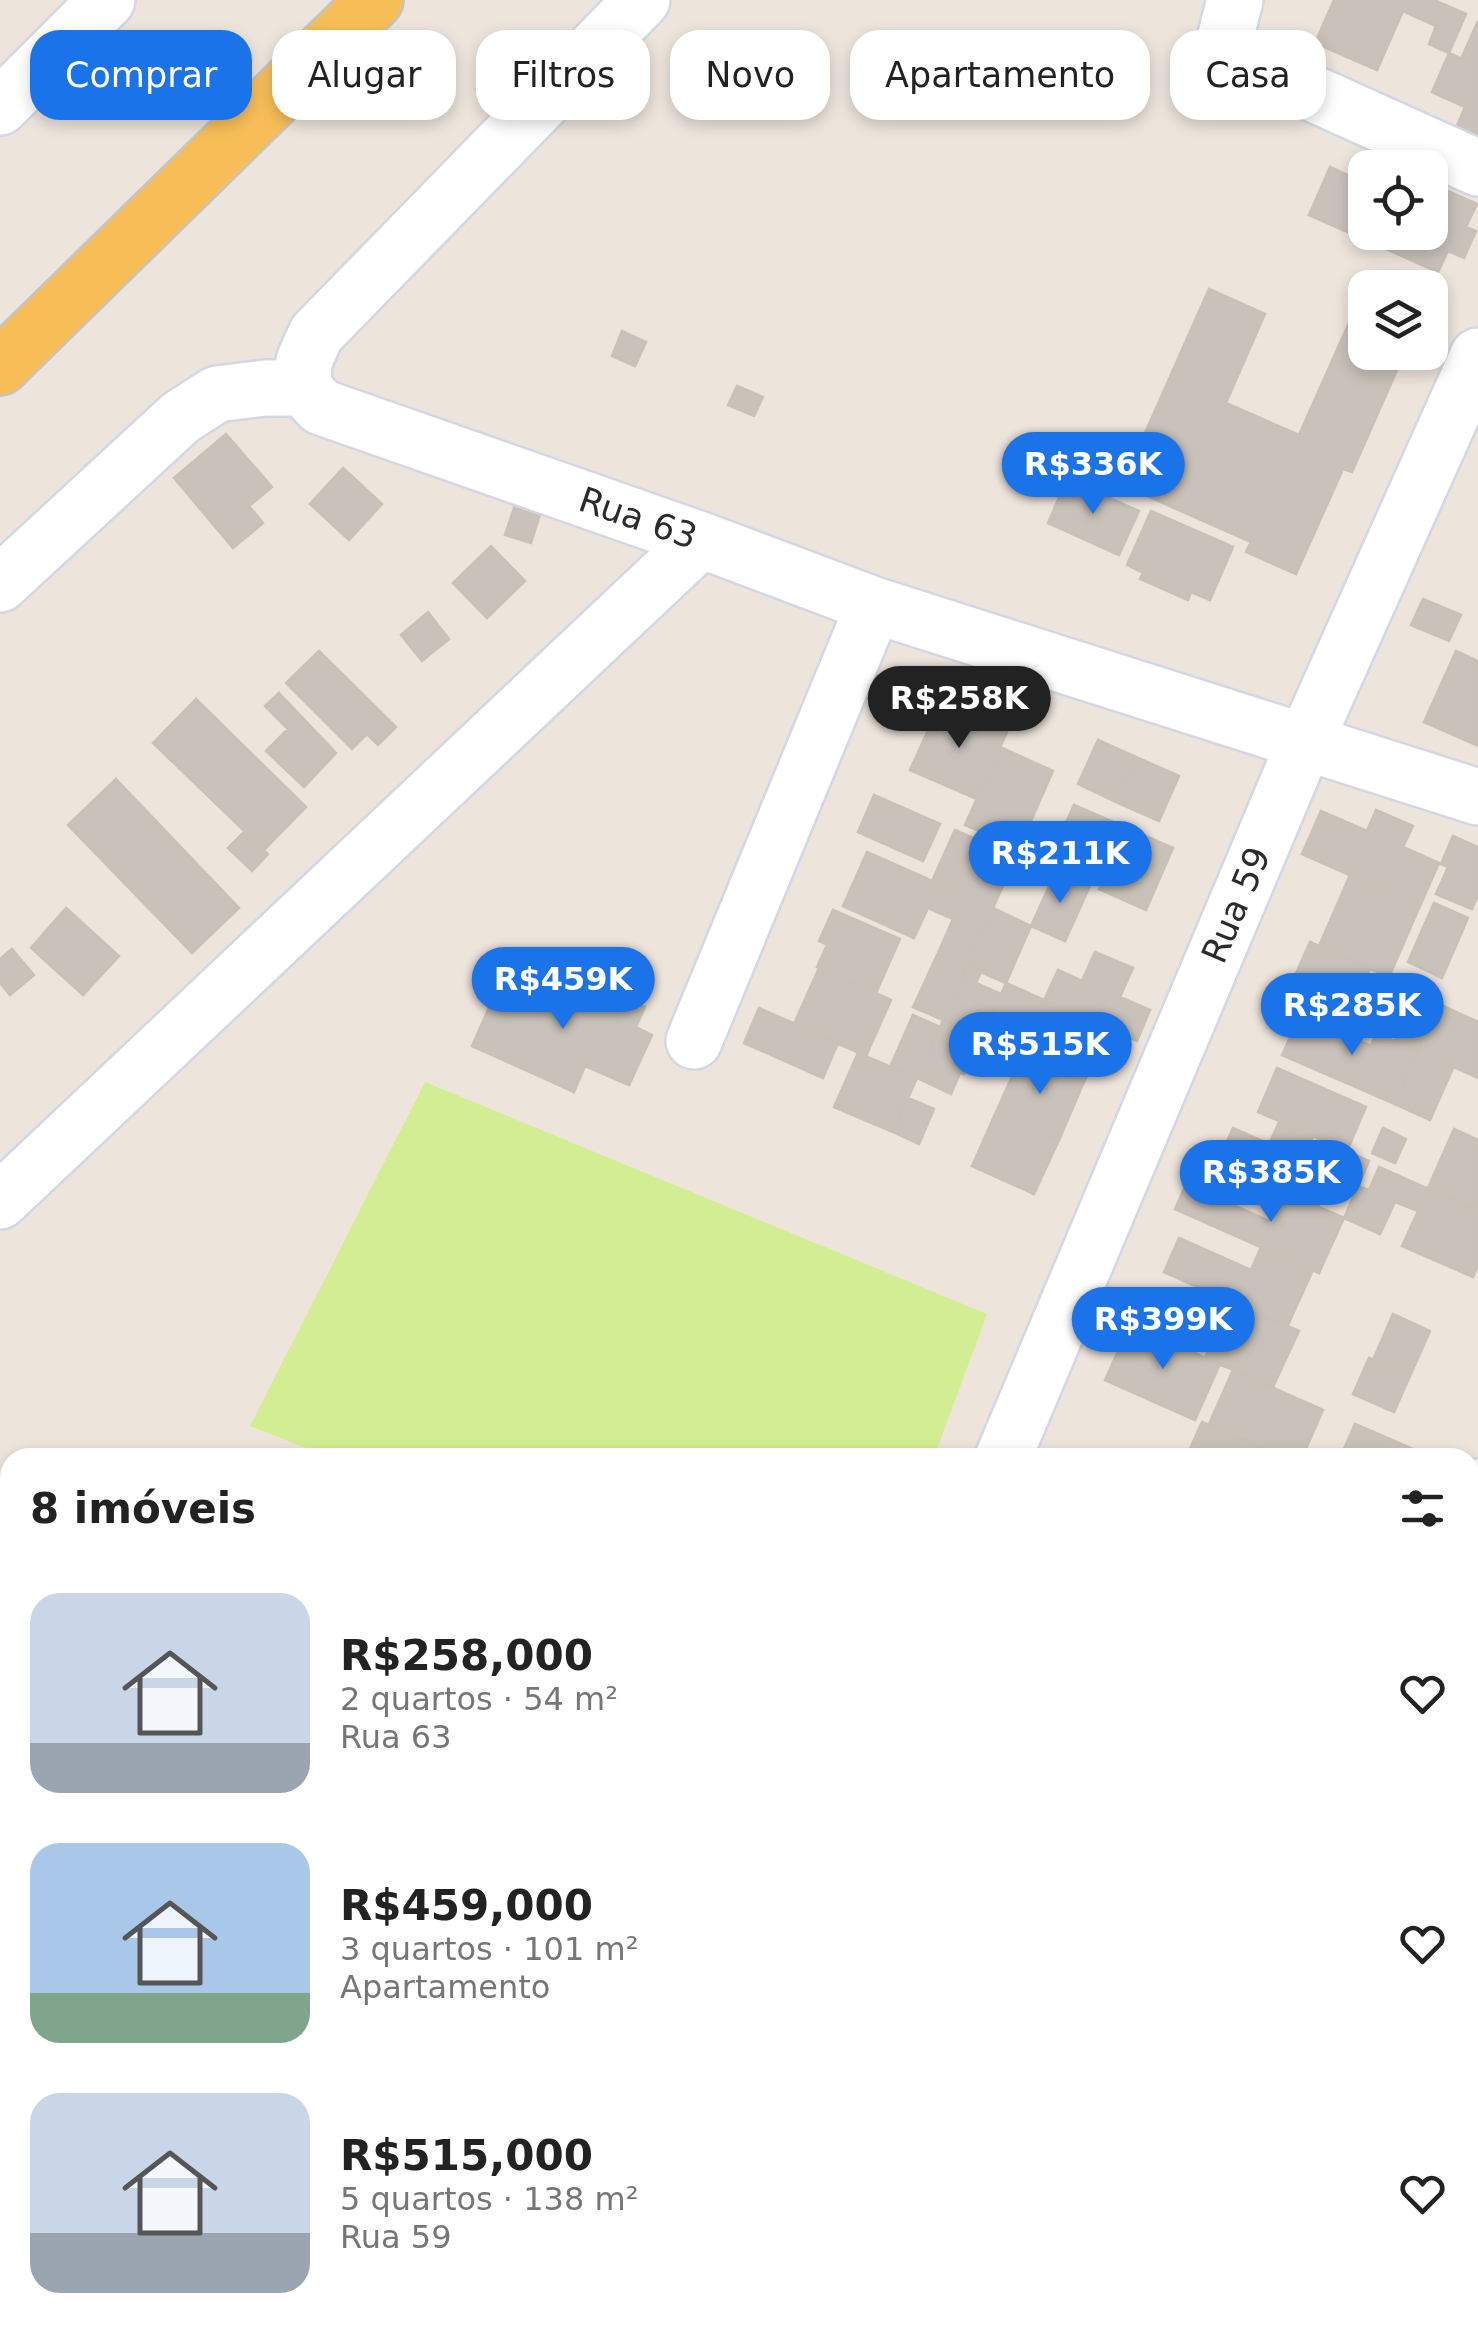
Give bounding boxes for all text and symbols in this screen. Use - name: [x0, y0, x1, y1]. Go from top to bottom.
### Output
- chip: Comprar: [30, 30, 252, 120]
- chip: Alugar: [272, 30, 456, 120]
- chip: Filtros: [476, 30, 650, 120]
- chip: Novo: [670, 30, 830, 120]
- chip: Apartamento: [850, 30, 1150, 120]
- chip: Casa: [1170, 30, 1326, 120]
- map controls: [1348, 150, 1448, 370]
- button: locate: [1348, 150, 1448, 250]
- button: layers: [1348, 270, 1448, 370]
- pin: R$336K: [1012, 432, 1174, 517]
- text: R$336K: [1024, 445, 1162, 483]
- street label: Rua 63: [574, 479, 702, 557]
- pin: R$258K: [878, 666, 1040, 751]
- text: R$258K: [890, 679, 1028, 717]
- pin: R$211K: [979, 821, 1141, 906]
- text: R$211K: [991, 834, 1129, 872]
- street label: Rua 59: [1194, 841, 1278, 969]
- pin: R$459K: [482, 947, 644, 1032]
- text: R$459K: [494, 960, 632, 998]
- pin: R$285K: [1271, 973, 1433, 1058]
- text: R$285K: [1283, 986, 1421, 1024]
- pin: R$515K: [959, 1012, 1121, 1097]
- text: R$515K: [971, 1025, 1109, 1063]
- pin: R$385K: [1190, 1140, 1352, 1225]
- text: R$385K: [1202, 1153, 1340, 1191]
- pin: R$399K: [1082, 1287, 1244, 1372]
- text: R$399K: [1094, 1300, 1232, 1338]
- icon: filters: [1395, 1481, 1450, 1536]
- text: 8 imóveis: [30, 1484, 256, 1533]
- text: R$258,000: [340, 1631, 593, 1680]
- icon: home: [110, 1633, 230, 1753]
- icon: heart: [1395, 1666, 1450, 1721]
- text: 2 quartos · 54 m²: [340, 1680, 618, 1718]
- text: Rua 63: [340, 1718, 452, 1756]
- text: R$459,000: [340, 1881, 593, 1930]
- icon: home: [110, 1883, 230, 2003]
- icon: heart: [1395, 1916, 1450, 1971]
- text: 3 quartos · 101 m²: [340, 1930, 638, 1968]
- text: Apartamento: [340, 1968, 550, 2006]
- text: R$515,000: [340, 2131, 593, 2180]
- icon: home: [110, 2133, 230, 2253]
- icon: heart: [1395, 2166, 1450, 2221]
- text: 5 quartos · 138 m²: [340, 2180, 638, 2218]
- text: Rua 59: [340, 2218, 452, 2256]

